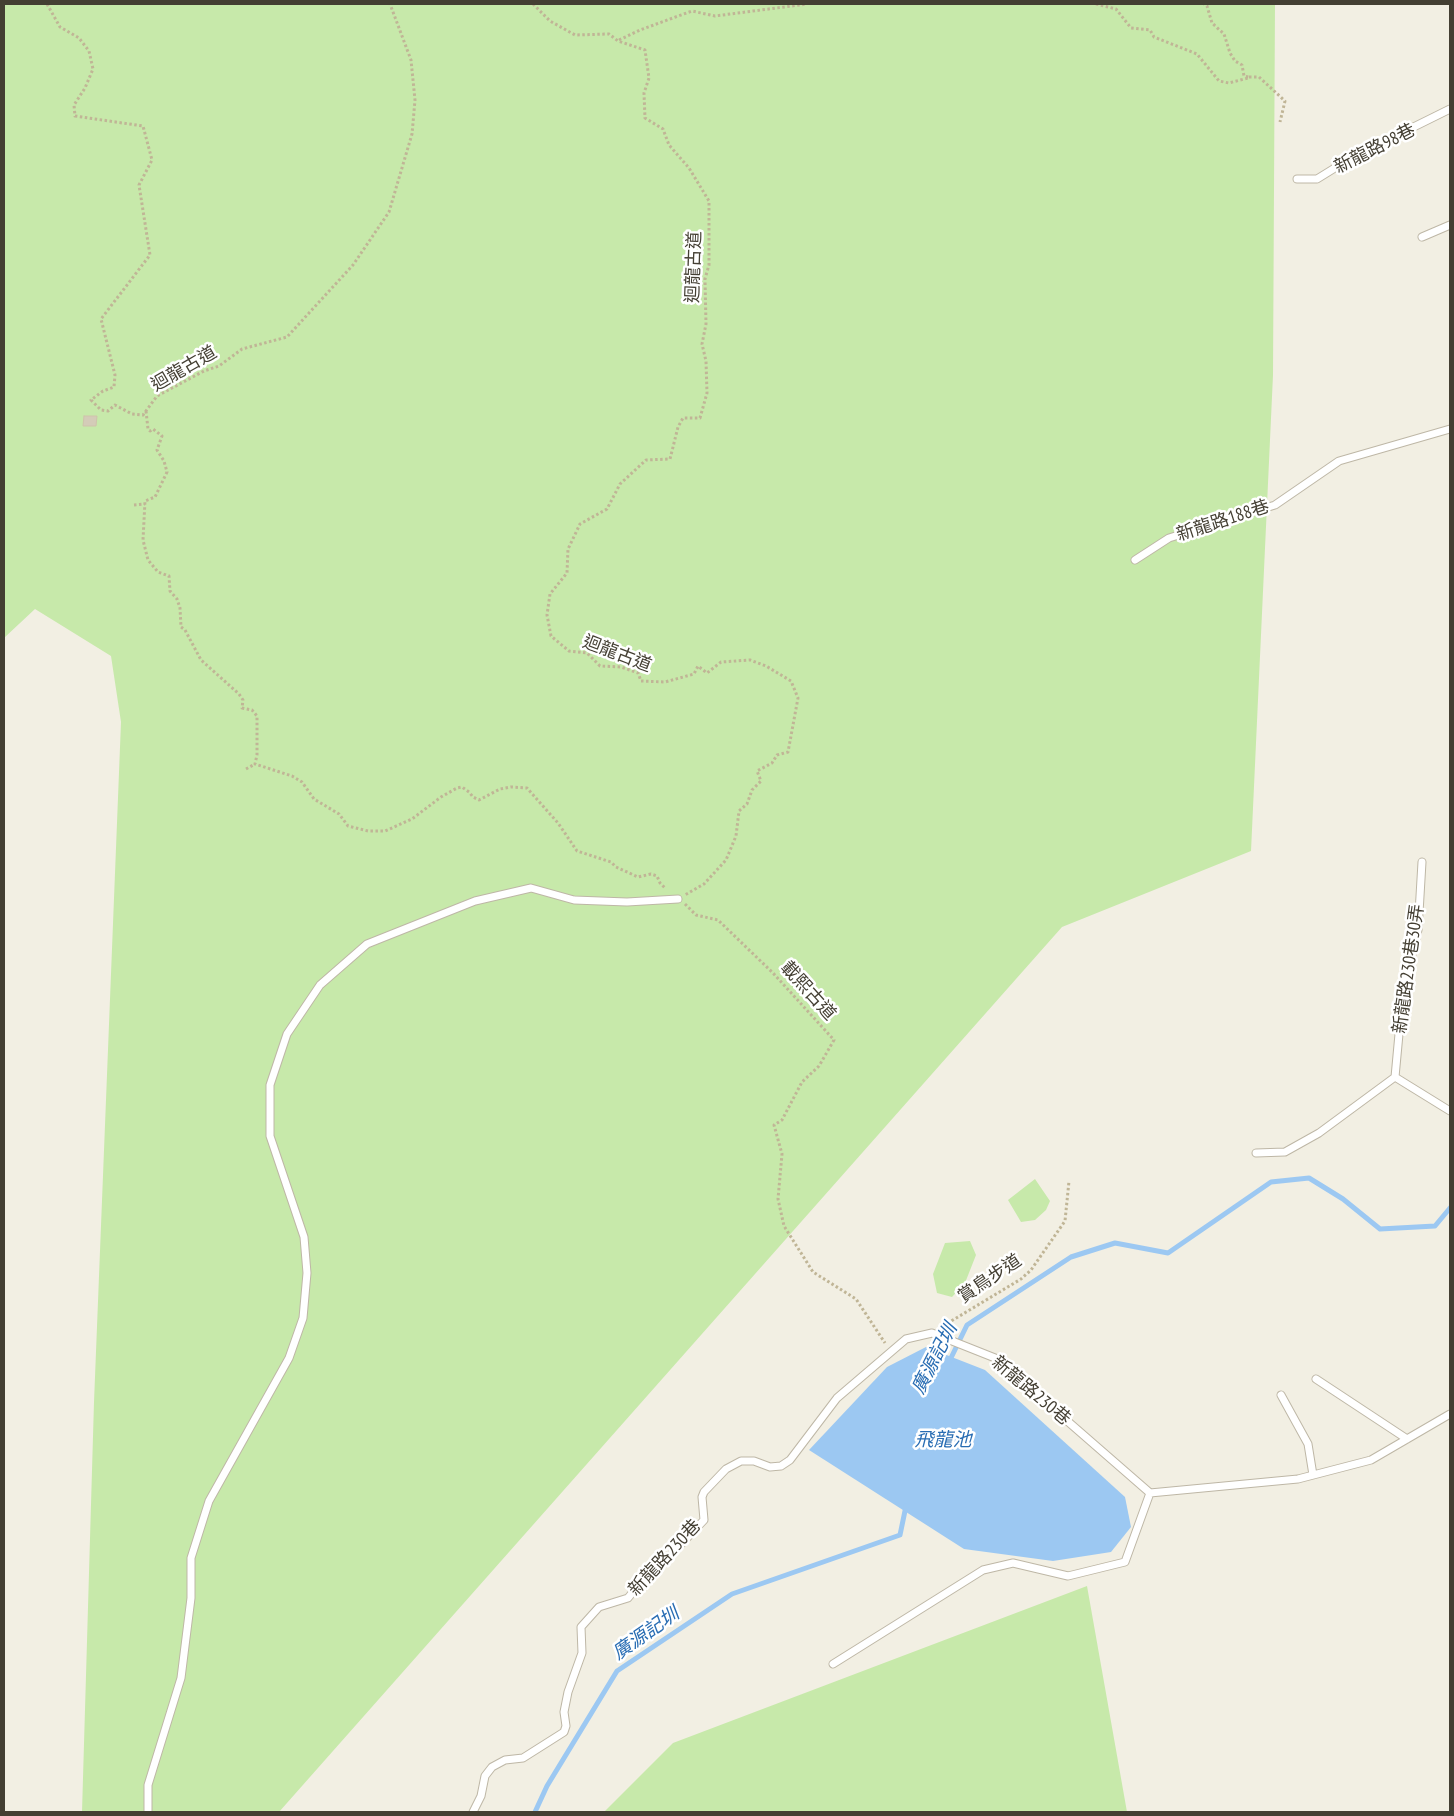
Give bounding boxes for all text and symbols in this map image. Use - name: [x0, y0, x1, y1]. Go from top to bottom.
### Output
- street label: 新龍路98巷: [1331, 119, 1419, 179]
- street label: 迴龍古道: [682, 231, 706, 303]
- street label: 迴龍古道: [147, 342, 221, 396]
- street label: 新龍路188巷: [1174, 496, 1272, 546]
- street label: 迴龍古道: [580, 631, 654, 677]
- street label: 新龍路230巷30弄: [1389, 903, 1429, 1035]
- street label: 載熙古道: [776, 957, 840, 1025]
- street label: 賞鳥步道: [954, 1250, 1026, 1308]
- water label: 廣源記圳: [908, 1320, 962, 1398]
- street label: 新龍路230巷: [987, 1352, 1075, 1430]
- water label: 飛龍池: [915, 1430, 971, 1452]
- street label: 新龍路230巷: [624, 1515, 706, 1601]
- water label: 廣源記圳: [608, 1603, 684, 1665]

